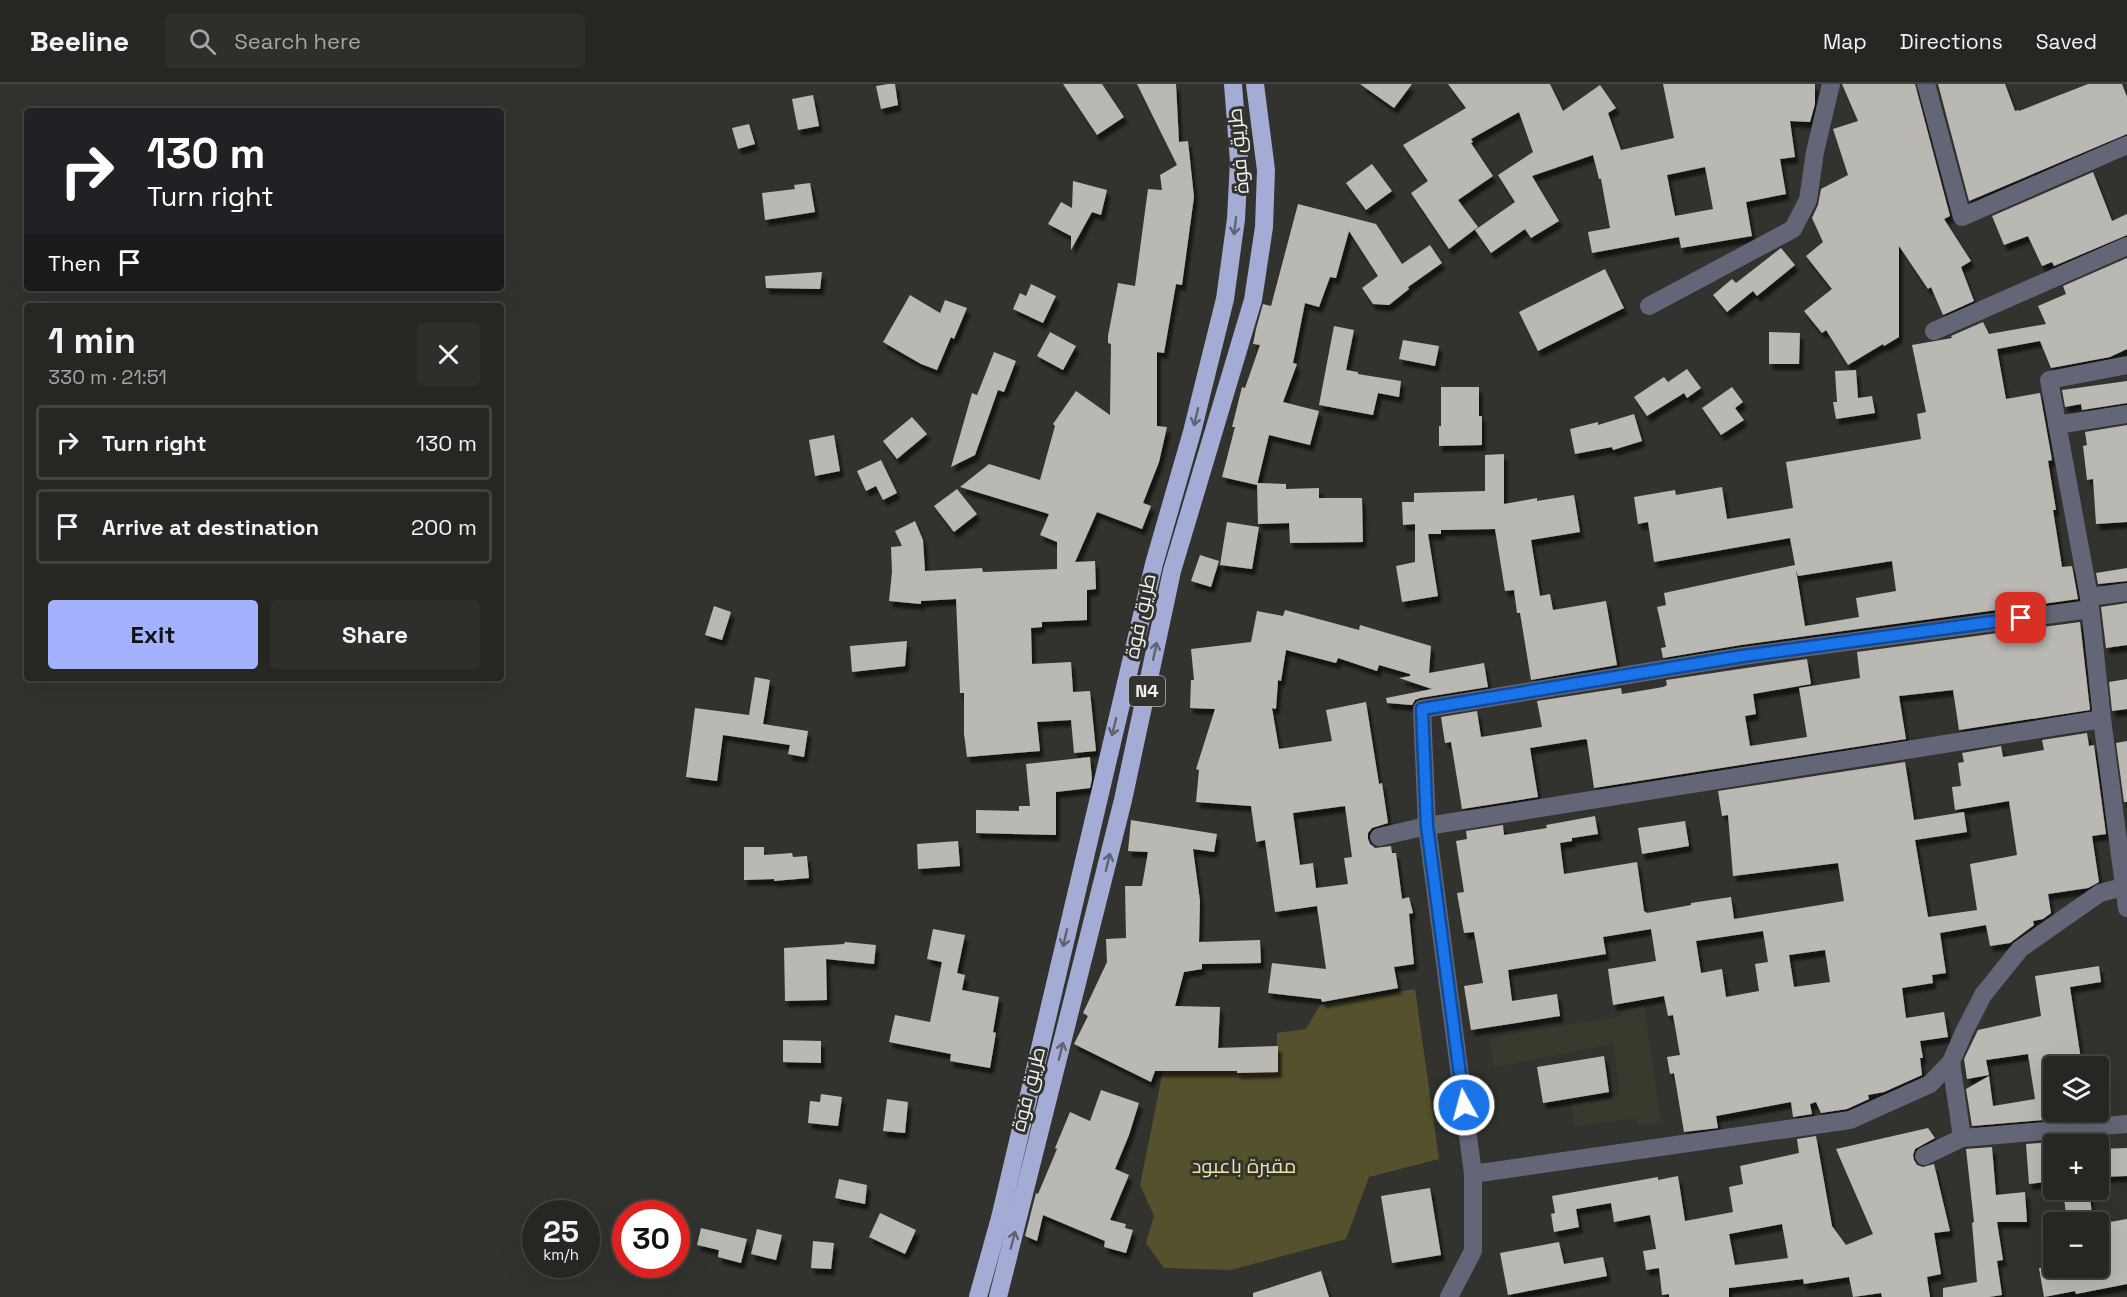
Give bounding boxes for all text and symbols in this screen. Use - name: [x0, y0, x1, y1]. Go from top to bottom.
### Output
- search box: [165, 14, 585, 68]
- text: Beeline: [30, 23, 129, 59]
- icon: search: [186, 25, 219, 58]
- text: Search here: [234, 27, 361, 55]
- text: Map: [1823, 28, 1867, 55]
- text: Directions: [1900, 28, 2003, 55]
- text: Saved: [2036, 28, 2097, 55]
- street label: طريق فوة: [1221, 107, 1255, 195]
- text: 130 m: [147, 127, 265, 180]
- icon: right: [48, 132, 126, 210]
- text: Turn right: [147, 179, 274, 214]
- one-way arrow: [1229, 216, 1240, 236]
- icon: arrive: [113, 246, 146, 279]
- text: Then: [48, 249, 101, 277]
- text: 1 min: [48, 318, 136, 364]
- button: close: [417, 323, 480, 386]
- text: 330 m · 21:51: [48, 364, 167, 390]
- one-way arrow: [1189, 407, 1201, 426]
- icon: right: [51, 426, 84, 459]
- text: Turn right: [102, 429, 207, 457]
- text: 130 m: [416, 429, 477, 457]
- icon: arrive: [51, 510, 84, 543]
- text: Arrive at destination: [102, 513, 319, 541]
- text: 200 m: [411, 513, 477, 541]
- street label: طريق فوة: [1118, 571, 1162, 661]
- pin: [1995, 592, 2046, 643]
- button: Exit: [48, 600, 258, 669]
- button: Share: [270, 600, 480, 669]
- icon: arrive: [2004, 601, 2037, 634]
- one-way arrow: [1150, 642, 1161, 662]
- road number: N4: [1129, 676, 1165, 706]
- one-way arrow: [1108, 718, 1120, 737]
- one-way arrow: [1102, 853, 1114, 872]
- one-way arrow: [1059, 927, 1070, 947]
- one-way arrow: [1055, 1042, 1067, 1061]
- street label: طريق فوة: [1005, 1044, 1051, 1134]
- map controls: [2043, 1056, 2109, 1278]
- button: layers: [2043, 1056, 2109, 1122]
- position arrow: [1432, 1073, 1496, 1137]
- button: +: [2043, 1134, 2109, 1200]
- park label: مقبرة باعبود: [1192, 1153, 1296, 1179]
- speed limit sign: 30: [612, 1200, 690, 1278]
- text: 25: [543, 1212, 579, 1251]
- button: −: [2043, 1212, 2109, 1278]
- one-way arrow: [1008, 1231, 1020, 1250]
- text: km/h: [543, 1245, 579, 1264]

